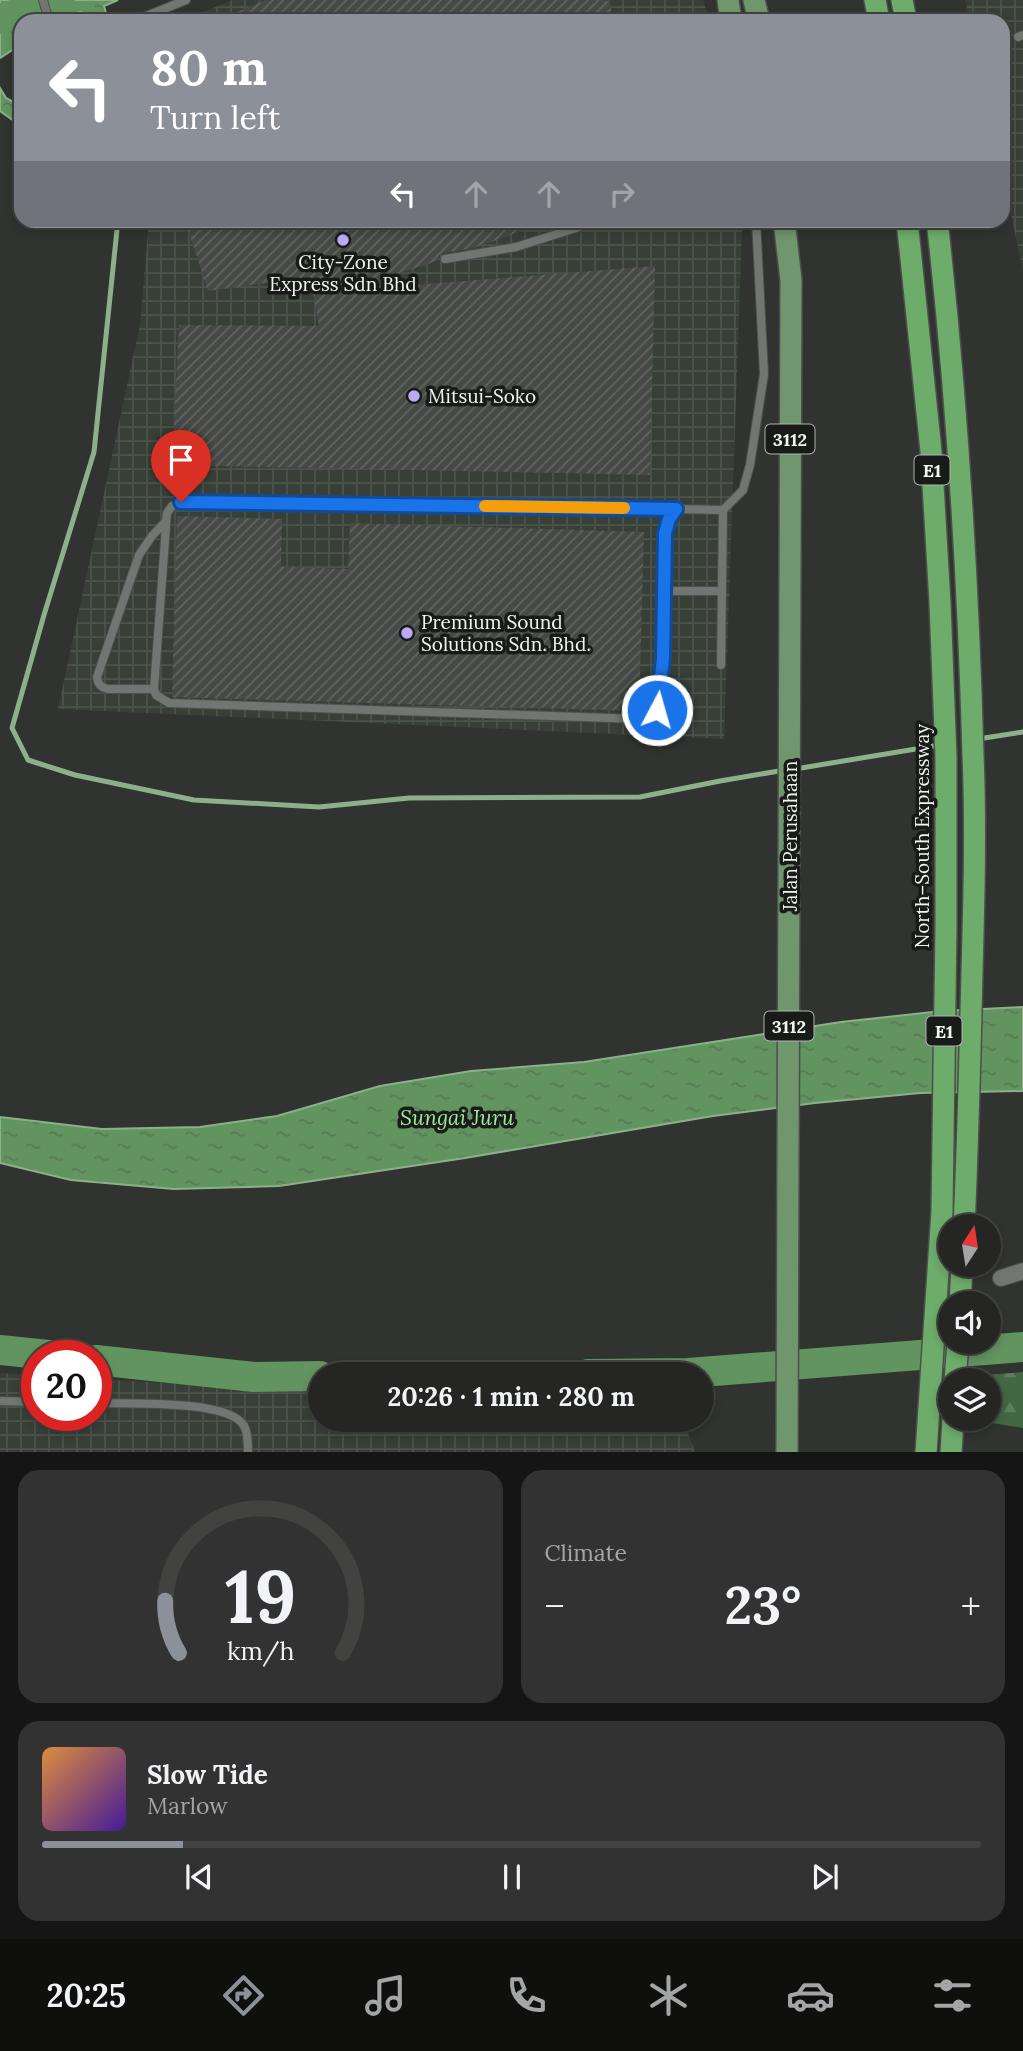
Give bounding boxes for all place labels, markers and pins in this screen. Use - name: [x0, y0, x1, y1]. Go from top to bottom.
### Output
- marker: City-Zone Express Sdn Bhd: [335, 232, 351, 248]
- place label: City-Zone Express Sdn Bhd: [269, 250, 417, 296]
- place label: Mitsui-Soko: [428, 384, 536, 408]
- marker: Mitsui-Soko: [406, 388, 422, 404]
- pin: [151, 430, 211, 502]
- place label: Premium Sound Solutions Sdn. Bhd.: [421, 610, 591, 656]
- marker: Premium Sound Solutions Sdn. Bhd.: [399, 625, 415, 641]

